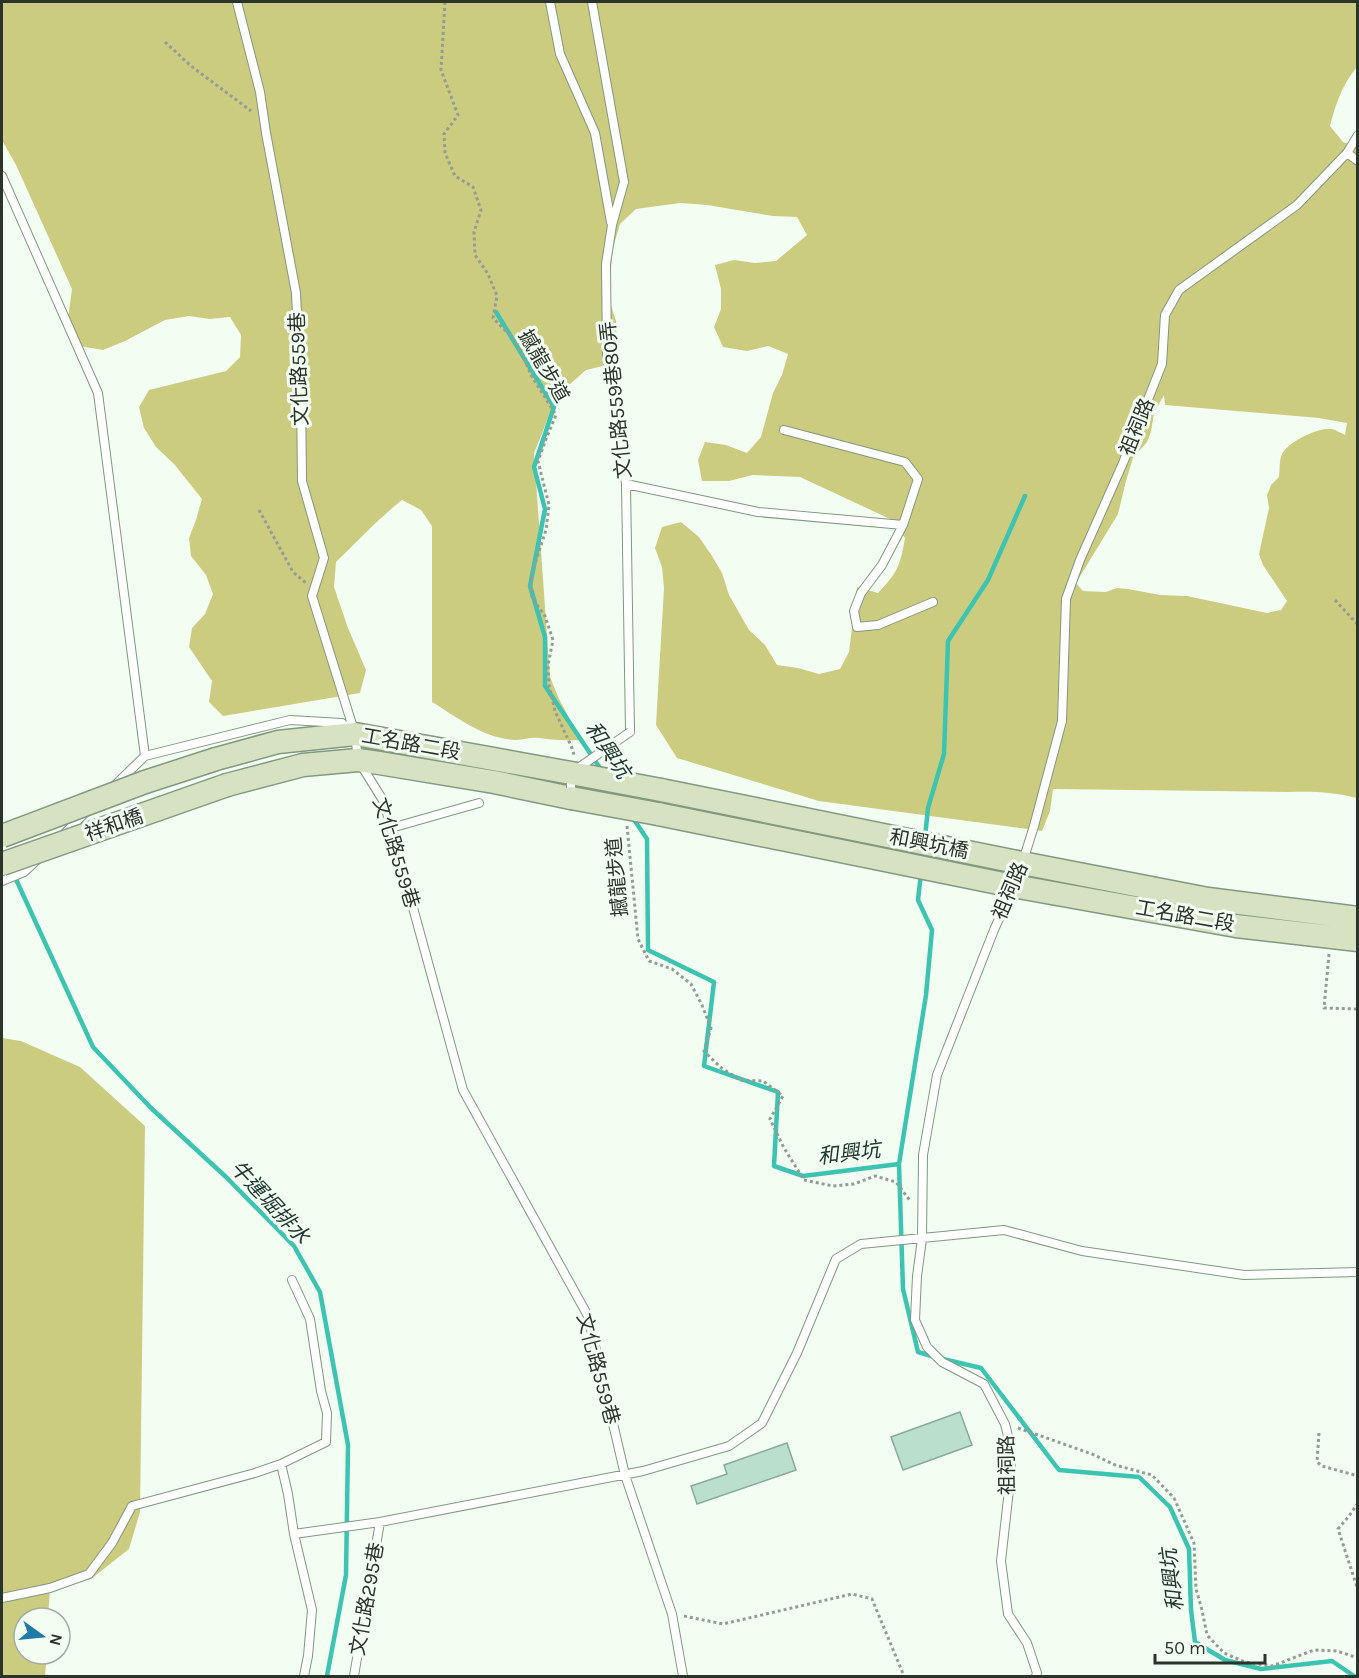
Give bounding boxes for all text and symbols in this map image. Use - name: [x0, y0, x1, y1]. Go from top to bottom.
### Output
- street label: 文化路559巷: [286, 312, 312, 426]
- street label: 文化路559巷80弄: [596, 320, 636, 480]
- street label: 撼龍步道: [514, 326, 574, 406]
- street label: 祖祠路: [1115, 395, 1159, 459]
- water label: 和興坑: [580, 717, 637, 785]
- street label: 工名路二段: [360, 724, 462, 764]
- street label: 文化路559巷: [368, 795, 424, 911]
- street label: 祥和橋: [82, 804, 146, 846]
- street label: 和興坑橋: [888, 825, 970, 863]
- street label: 撼龍步道: [602, 836, 632, 918]
- street label: 祖祠路: [988, 859, 1032, 923]
- street label: 工名路二段: [1134, 896, 1236, 936]
- water label: 和興坑: [816, 1137, 885, 1169]
- water label: 牛運堀排水: [225, 1155, 315, 1249]
- street label: 文化路559巷: [572, 1311, 624, 1427]
- street label: 祖祠路: [995, 1435, 1019, 1495]
- street label: 文化路295巷: [346, 1541, 388, 1657]
- water label: 和興坑: [1156, 1544, 1188, 1613]
- north arrow: [12, 1606, 72, 1666]
- scale bar: [1155, 1627, 1264, 1665]
- text: N: [45, 1632, 67, 1648]
- text: 50 m: [1164, 1637, 1206, 1659]

